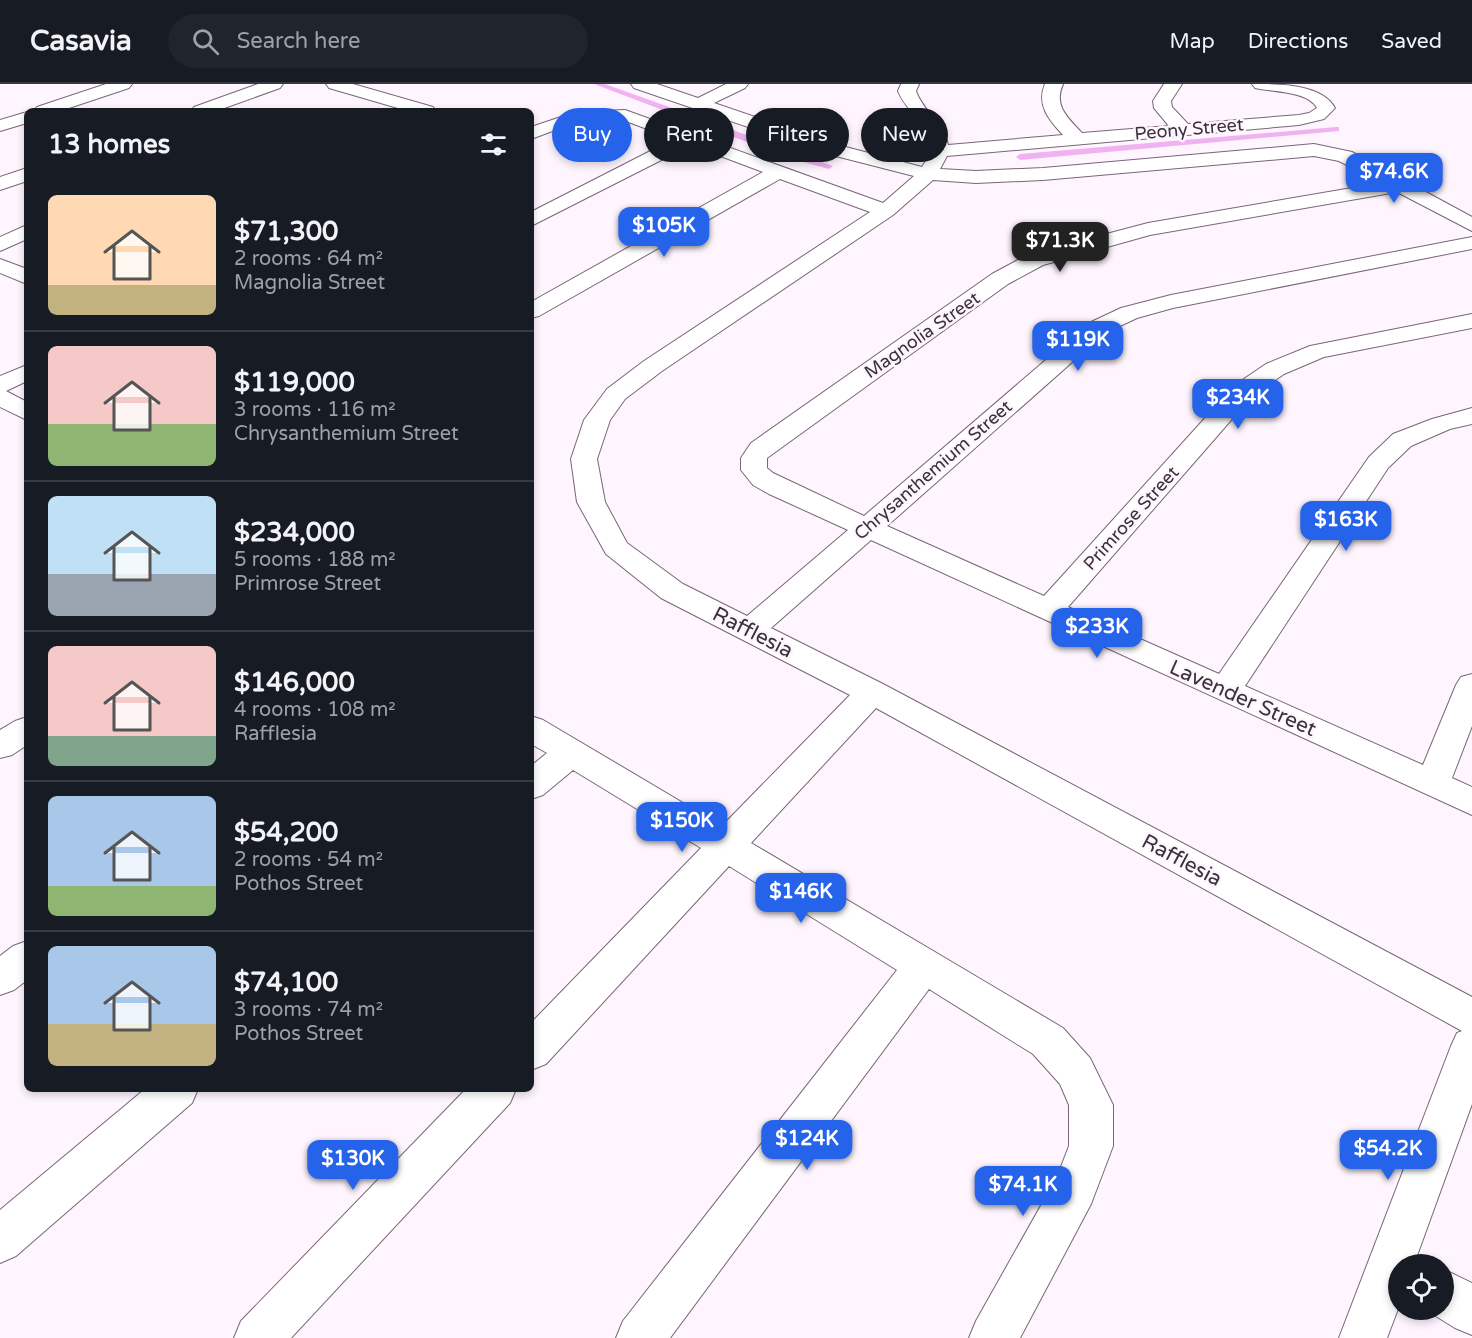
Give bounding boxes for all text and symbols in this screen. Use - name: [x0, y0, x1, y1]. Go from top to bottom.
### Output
- search box: [168, 14, 588, 68]
- text: Casavia: [30, 24, 132, 58]
- icon: search: [189, 25, 222, 58]
- text: Search here: [237, 28, 360, 54]
- text: Map: [1169, 29, 1215, 54]
- text: Directions: [1248, 29, 1348, 54]
- text: Saved: [1381, 29, 1442, 54]
- chip: Buy: [552, 108, 632, 162]
- chip: Rent: [644, 108, 734, 162]
- chip: Filters: [746, 108, 849, 162]
- chip: New: [861, 108, 948, 162]
- street label: Peony Street: [1133, 113, 1245, 145]
- icon: filters: [477, 128, 510, 161]
- text: 13 homes: [48, 129, 170, 160]
- pin: $74.6K: [1345, 153, 1443, 204]
- text: $74.6K: [1360, 160, 1428, 184]
- pin: $105K: [622, 207, 706, 258]
- text: $105K: [632, 214, 696, 238]
- text: $71,300: [234, 216, 338, 247]
- icon: home: [96, 219, 168, 291]
- pin: $71.3K: [1011, 222, 1109, 273]
- text: $71.3K: [1026, 229, 1094, 253]
- text: 2 rooms · 64 m²: [234, 247, 383, 271]
- text: Magnolia Street: [234, 271, 385, 295]
- street label: Magnolia Street: [860, 287, 984, 383]
- pin: $119K: [1036, 321, 1120, 372]
- text: $119K: [1046, 328, 1110, 352]
- text: $119,000: [234, 367, 355, 398]
- icon: home: [96, 370, 168, 442]
- pin: $234K: [1196, 379, 1280, 430]
- text: $234K: [1206, 386, 1270, 410]
- street label: Chrysanthemium Street: [849, 395, 1017, 545]
- text: 3 rooms · 116 m²: [234, 398, 396, 422]
- text: Chrysanthemium Street: [234, 422, 459, 446]
- street label: Primrose Street: [1079, 461, 1184, 575]
- pin: $163K: [1304, 501, 1388, 552]
- text: $163K: [1314, 508, 1378, 532]
- text: $234,000: [234, 517, 355, 548]
- icon: home: [96, 520, 168, 592]
- text: 5 rooms · 188 m²: [234, 548, 396, 572]
- text: Primrose Street: [234, 572, 381, 596]
- street label: Rafflesia: [708, 602, 797, 663]
- pin: $233K: [1055, 608, 1139, 659]
- text: $233K: [1065, 615, 1129, 639]
- street label: Lavender Street: [1166, 655, 1320, 742]
- text: $146,000: [234, 667, 355, 698]
- icon: home: [96, 670, 168, 742]
- text: 4 rooms · 108 m²: [234, 698, 396, 722]
- text: Rafflesia: [234, 722, 317, 746]
- pin: $150K: [640, 802, 724, 853]
- text: $150K: [650, 809, 714, 833]
- text: $54,200: [234, 817, 338, 848]
- icon: home: [96, 820, 168, 892]
- street label: Rafflesia: [1137, 829, 1226, 892]
- text: 2 rooms · 54 m²: [234, 848, 383, 872]
- text: Pothos Street: [234, 872, 363, 896]
- pin: $146K: [759, 873, 843, 924]
- text: $146K: [769, 880, 833, 904]
- text: $74,100: [234, 967, 338, 998]
- icon: home: [96, 970, 168, 1042]
- text: 3 rooms · 74 m²: [234, 998, 383, 1022]
- text: Pothos Street: [234, 1022, 363, 1046]
- pin: $124K: [765, 1120, 849, 1171]
- text: $124K: [775, 1127, 839, 1151]
- pin: $54.2K: [1339, 1130, 1437, 1181]
- text: $54.2K: [1354, 1137, 1422, 1161]
- pin: $130K: [311, 1140, 395, 1191]
- text: $130K: [321, 1147, 385, 1171]
- pin: $74.1K: [974, 1166, 1072, 1217]
- text: $74.1K: [989, 1173, 1057, 1197]
- map controls: [1388, 1254, 1454, 1320]
- button: locate: [1388, 1254, 1454, 1320]

